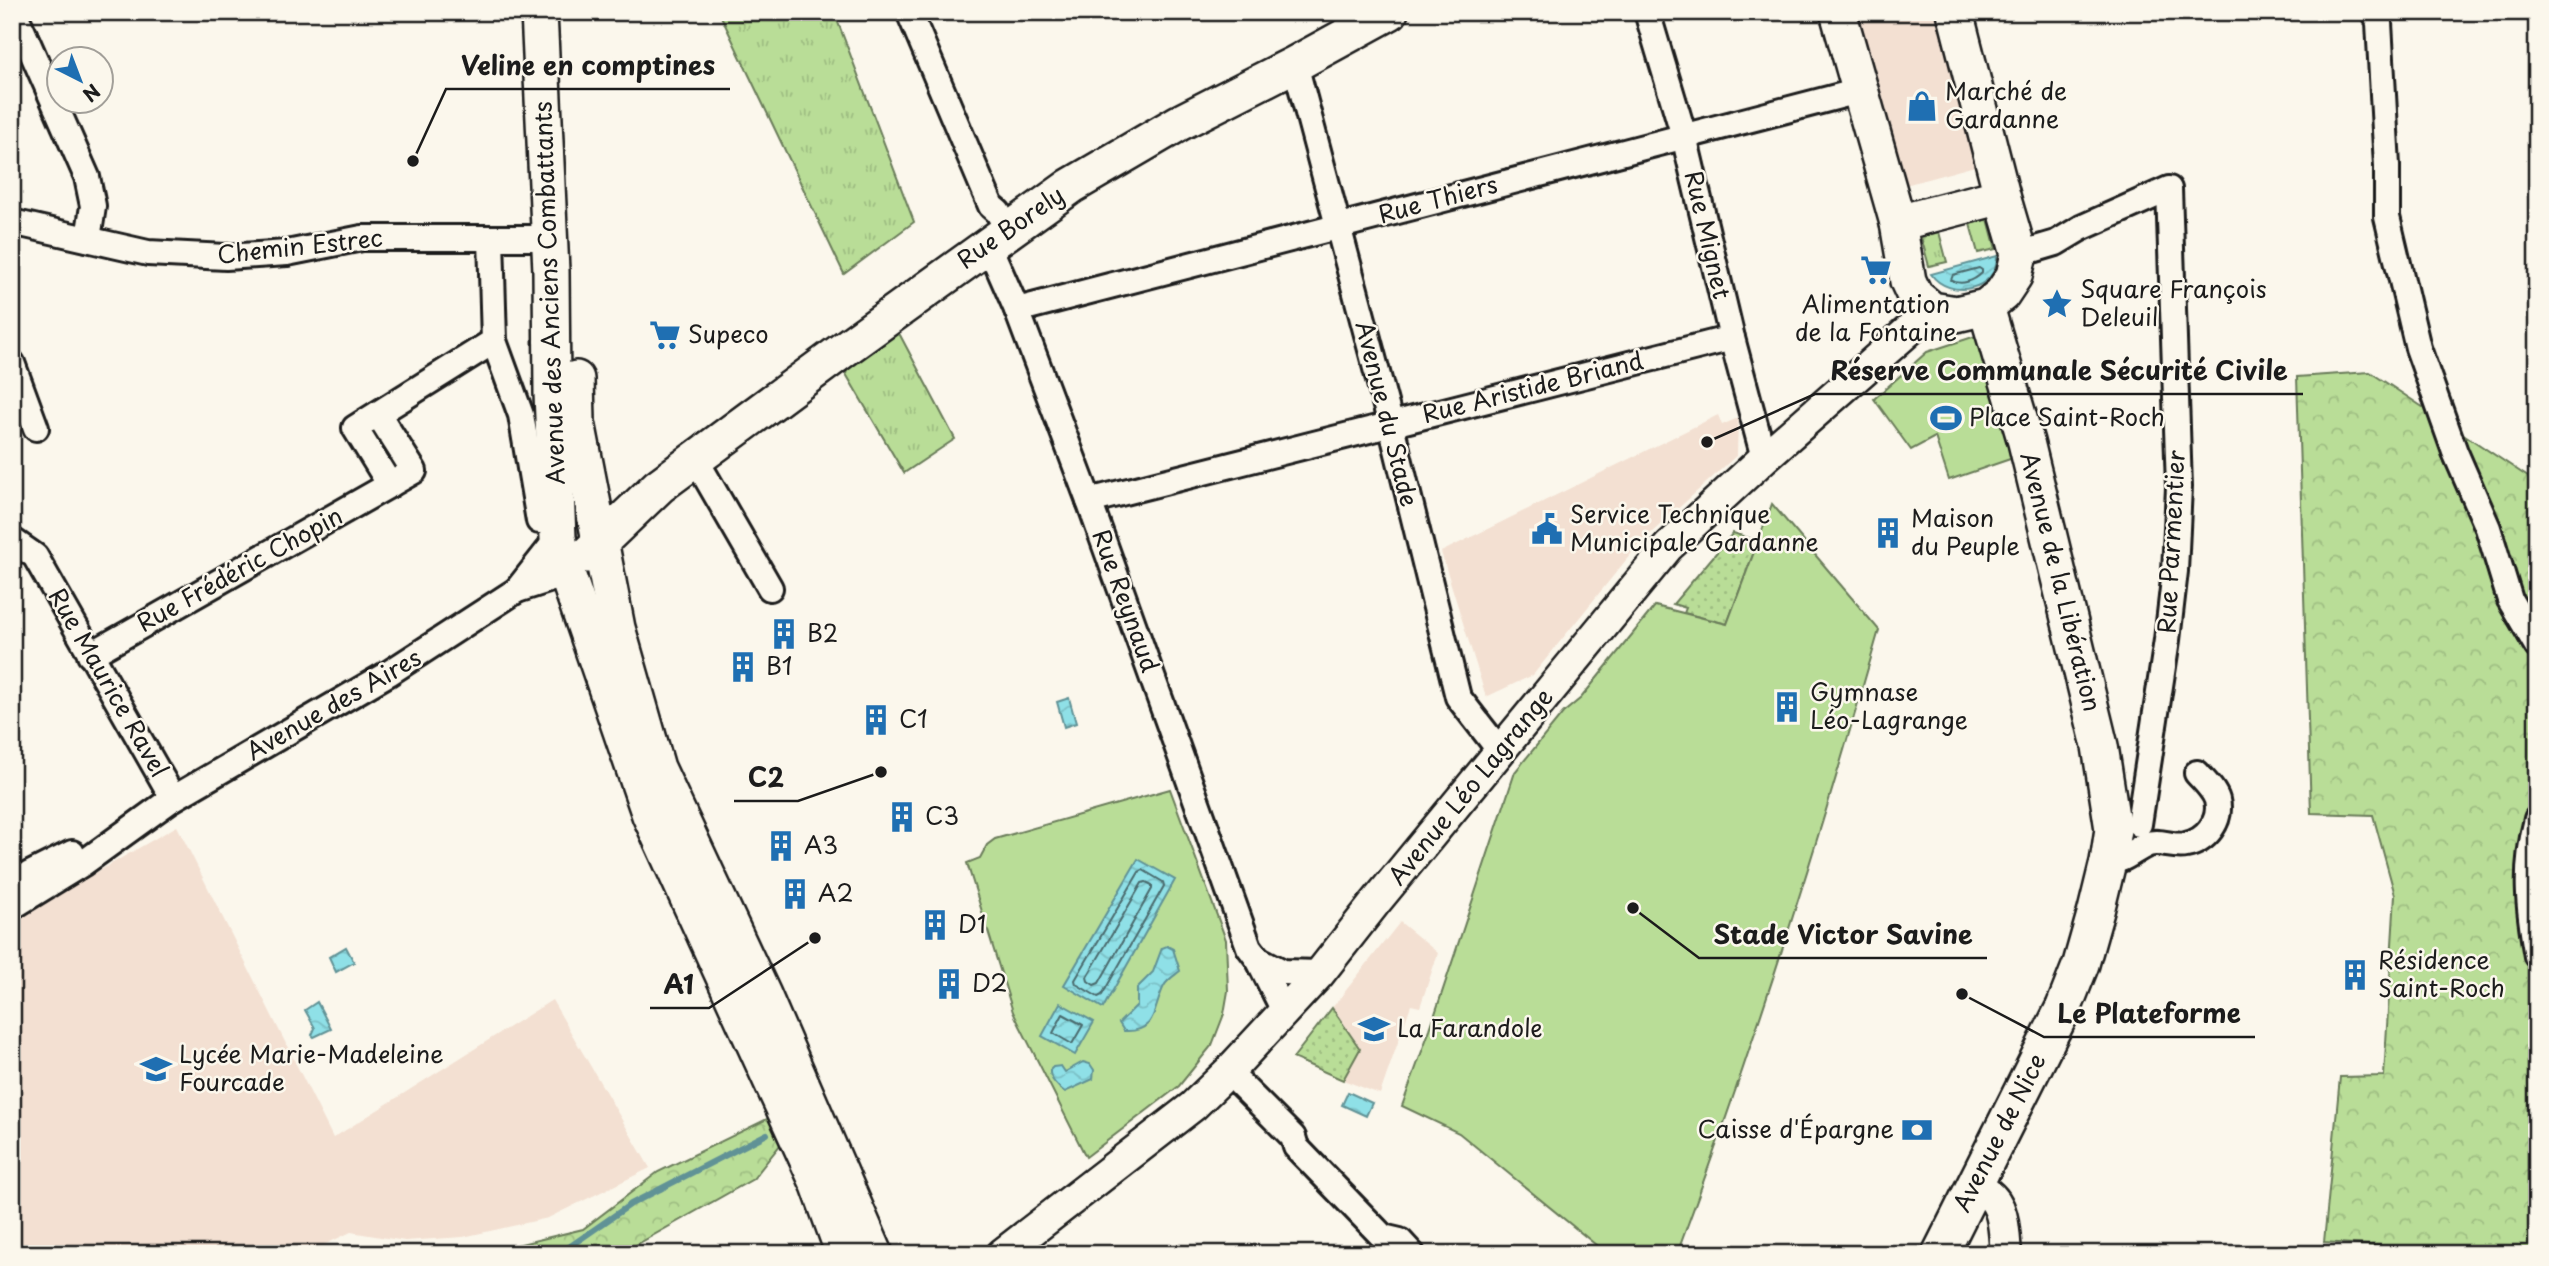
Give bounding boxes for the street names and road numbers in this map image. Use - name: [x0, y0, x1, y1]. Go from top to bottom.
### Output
- street label: Avenue des Anciens Combattants: [523, 101, 573, 486]
- street label: Rue Thiers: [1374, 165, 1501, 231]
- street label: Rue Mignet: [1677, 167, 1741, 302]
- street label: Rue Borely: [949, 176, 1071, 277]
- street label: Chemin Estrec: [215, 218, 384, 272]
- street label: Avenue du Stade: [1347, 317, 1428, 510]
- street label: Rue Aristide Briand: [1418, 341, 1647, 431]
- street label: Avenue de la Libération: [2012, 448, 2112, 715]
- street label: Rue Parmentier: [2147, 449, 2193, 634]
- street label: Rue Frédéric Chopin: [130, 497, 348, 640]
- street label: Rue Reynaud: [1084, 524, 1169, 677]
- street label: Rue Maurice Ravel: [41, 581, 179, 783]
- street label: Avenue des Aires: [239, 638, 427, 768]
- street label: Avenue Léo Lagrange: [1379, 679, 1560, 892]
- street label: Avenue de Nice: [1943, 1046, 2054, 1218]

